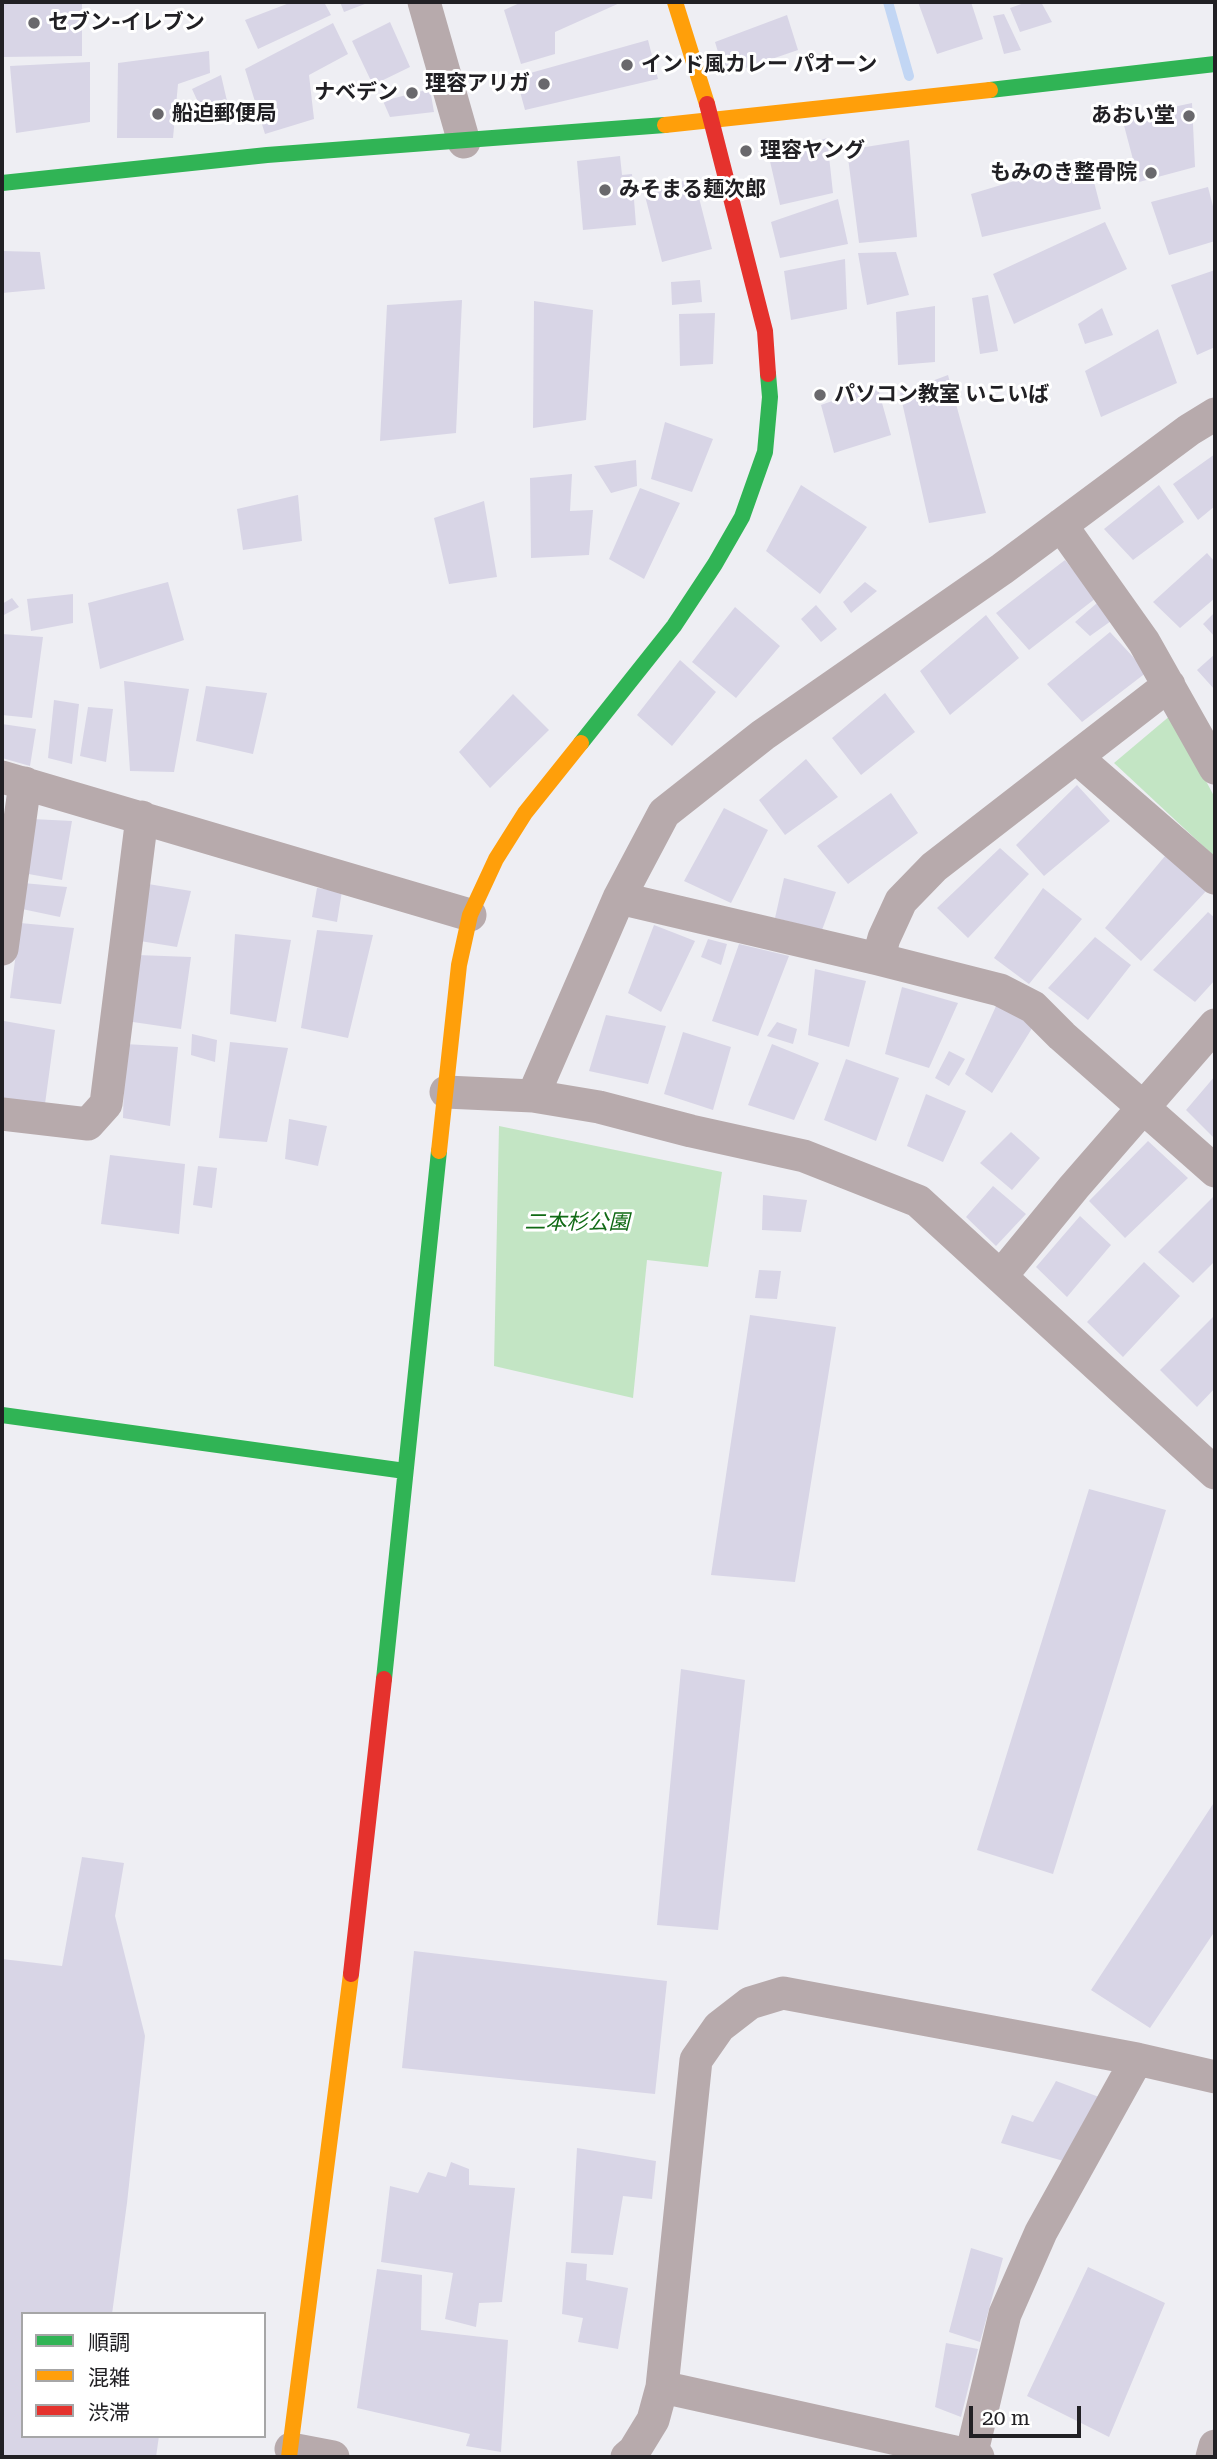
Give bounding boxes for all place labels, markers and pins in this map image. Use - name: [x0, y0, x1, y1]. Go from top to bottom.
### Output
- place label: セブン-イレブン: [48, 10, 205, 36]
- marker: セブン-イレブン: [26, 15, 42, 31]
- place label: インド風カレー パオーン: [641, 52, 877, 78]
- marker: インド風カレー パオーン: [619, 57, 635, 73]
- place label: 理容アリガ: [425, 71, 530, 97]
- marker: 理容アリガ: [536, 76, 552, 92]
- place label: ナベデン: [314, 80, 398, 106]
- marker: ナベデン: [404, 85, 420, 101]
- place label: 船迫郵便局: [172, 101, 277, 127]
- place label: あおい堂: [1091, 103, 1175, 129]
- marker: 船迫郵便局: [150, 106, 166, 122]
- marker: あおい堂: [1181, 108, 1197, 124]
- place label: 理容ヤング: [760, 138, 865, 164]
- marker: 理容ヤング: [738, 143, 754, 159]
- place label: もみのき整骨院: [990, 160, 1137, 186]
- marker: もみのき整骨院: [1143, 165, 1159, 181]
- place label: みそまる麺次郎: [619, 177, 766, 203]
- marker: みそまる麺次郎: [597, 182, 613, 198]
- place label: パソコン教室 いこいば: [834, 382, 1049, 408]
- marker: パソコン教室 いこいば: [812, 387, 828, 403]

